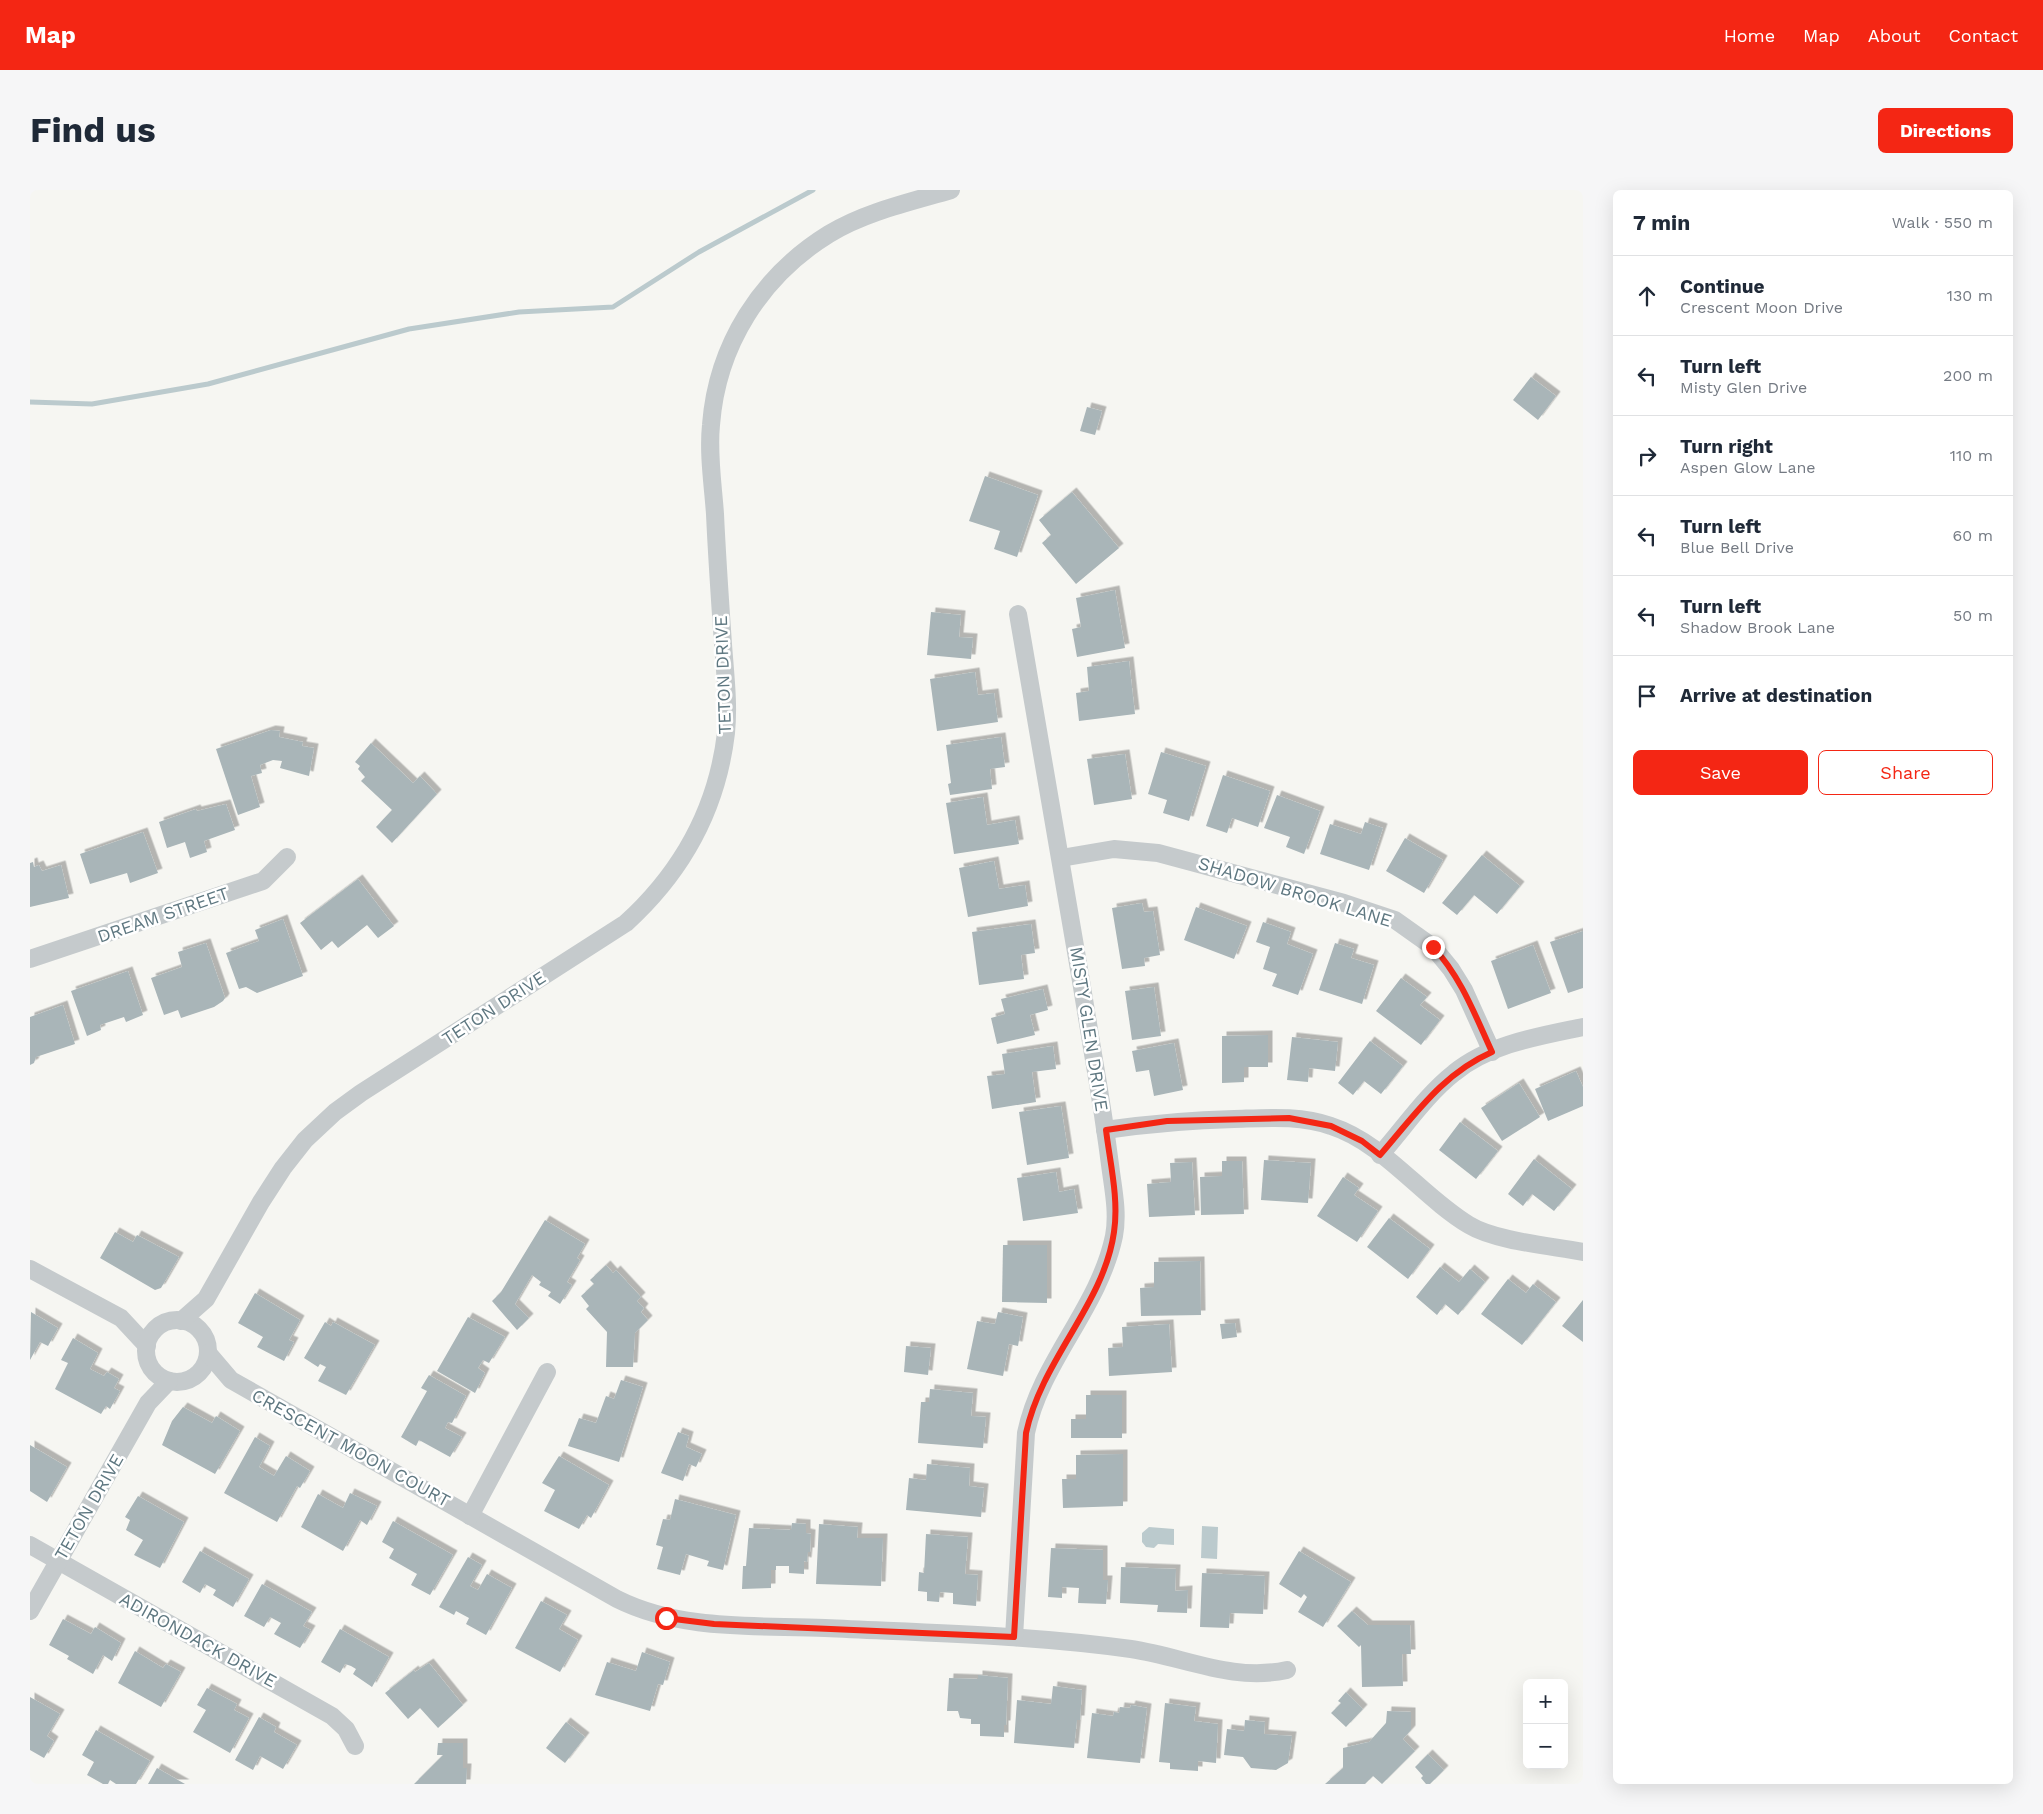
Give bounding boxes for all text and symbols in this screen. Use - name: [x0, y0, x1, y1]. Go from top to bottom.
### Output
- text: Map: [25, 21, 76, 49]
- text: Home: [1724, 25, 1775, 46]
- text: Map: [1803, 25, 1840, 46]
- text: About: [1868, 25, 1920, 46]
- text: Contact: [1948, 25, 2018, 46]
- button: Directions: [1878, 108, 2013, 153]
- text: Find us: [30, 109, 156, 151]
- text: 7 min: [1633, 210, 1690, 235]
- text: Walk · 550 m: [1892, 213, 1993, 232]
- text: Continue: [1680, 275, 1764, 298]
- icon: ahead: [1633, 282, 1661, 310]
- text: 130 m: [1947, 286, 1993, 305]
- text: Crescent Moon Drive: [1680, 298, 1843, 317]
- text: Turn left: [1680, 355, 1761, 378]
- icon: left: [1633, 362, 1661, 390]
- text: 200 m: [1943, 366, 1993, 385]
- text: Misty Glen Drive: [1680, 378, 1807, 397]
- text: Turn right: [1680, 435, 1773, 458]
- icon: right: [1633, 442, 1661, 470]
- text: 110 m: [1950, 446, 1993, 465]
- text: Aspen Glow Lane: [1680, 458, 1816, 477]
- text: Turn left: [1680, 515, 1761, 538]
- icon: left: [1633, 522, 1661, 550]
- text: 60 m: [1953, 526, 1993, 545]
- text: Blue Bell Drive: [1680, 538, 1794, 557]
- text: Turn left: [1680, 595, 1761, 618]
- icon: left: [1633, 602, 1661, 630]
- text: 50 m: [1953, 606, 1993, 625]
- street label: TETON DRIVE: [710, 615, 735, 735]
- text: Shadow Brook Lane: [1680, 618, 1835, 637]
- icon: arrive: [1633, 682, 1661, 710]
- text: Arrive at destination: [1680, 684, 1872, 707]
- button: Save: [1633, 750, 1808, 795]
- button: Share: [1818, 750, 1993, 795]
- street label: SHADOW BROOK LANE: [1196, 852, 1395, 931]
- street label: DREAM STREET: [94, 882, 231, 947]
- route end: [1422, 936, 1445, 959]
- street label: MISTY GLEN DRIVE: [1066, 945, 1113, 1113]
- street label: TETON DRIVE: [438, 966, 549, 1049]
- street label: CRESCENT MOON COURT: [248, 1384, 454, 1511]
- street label: TETON DRIVE: [50, 1450, 127, 1564]
- street label: ADIRONDACK DRIVE: [116, 1588, 280, 1691]
- route start: [655, 1607, 678, 1630]
- map controls: [1523, 1679, 1568, 1769]
- button: +: [1523, 1679, 1568, 1724]
- button: −: [1523, 1724, 1568, 1769]

